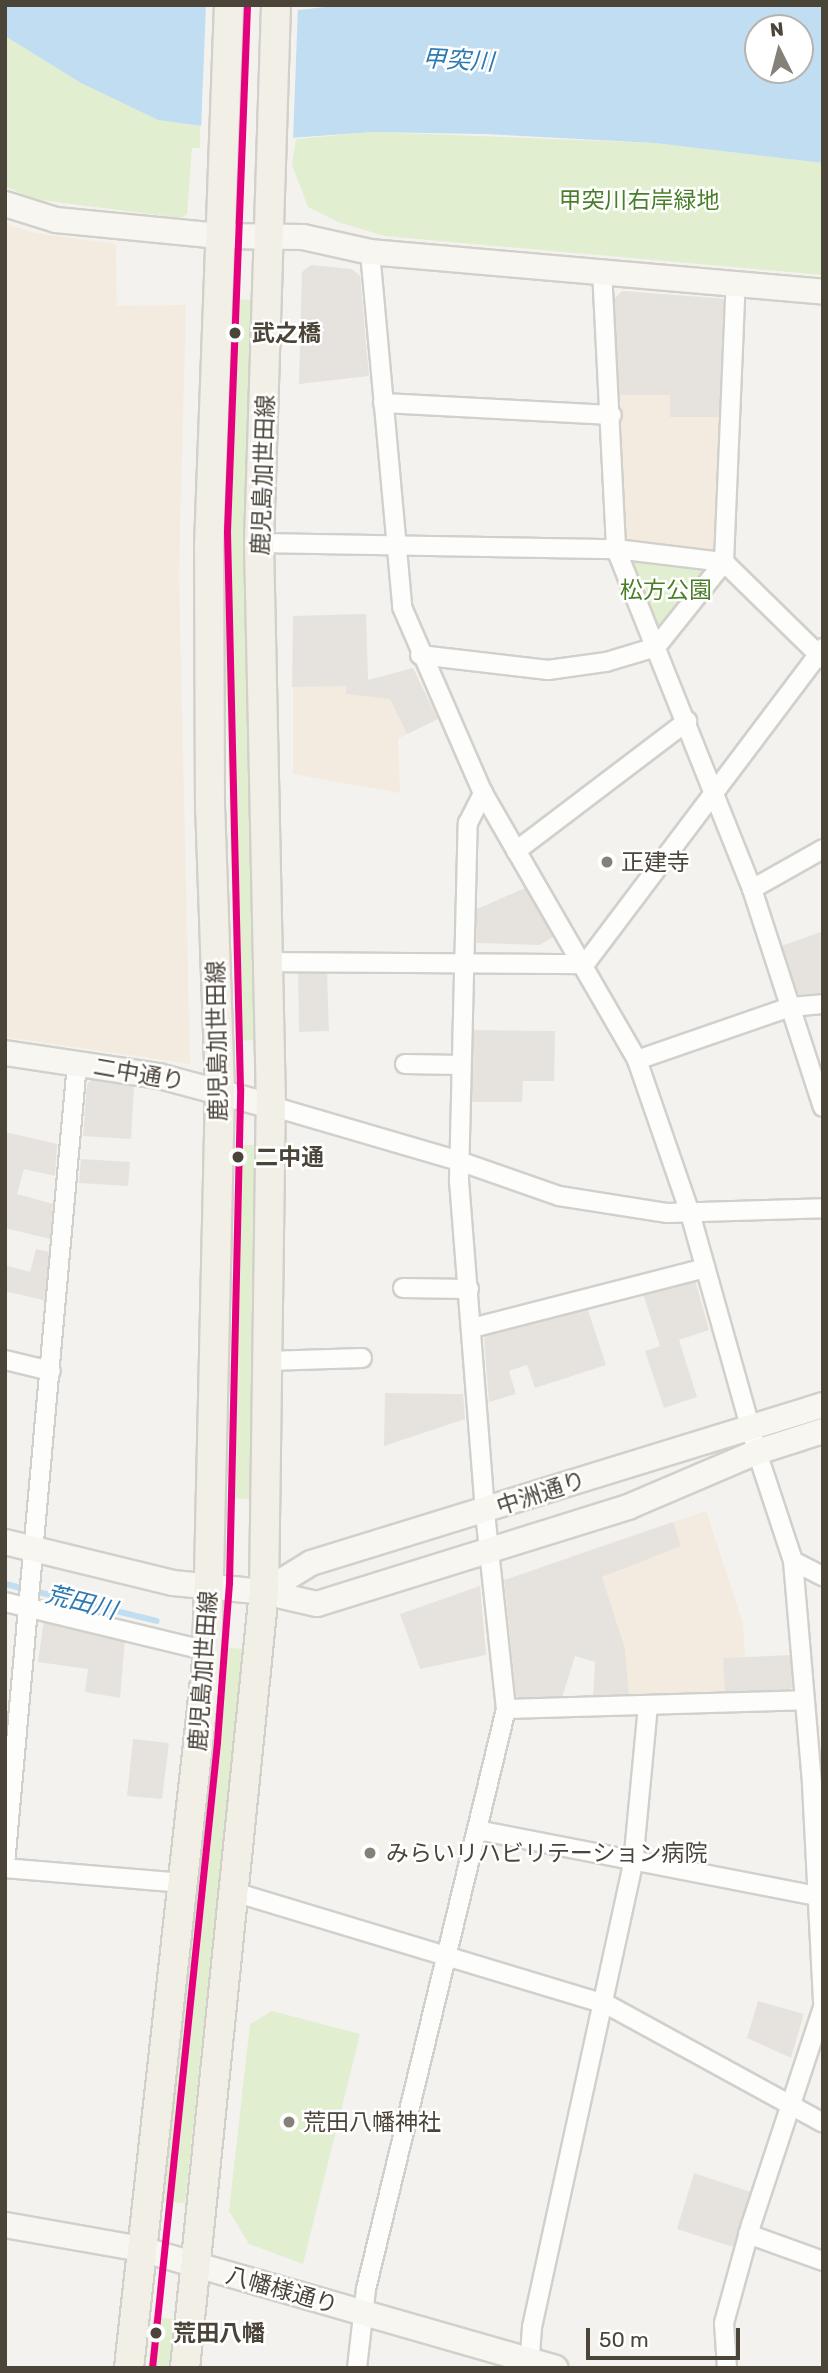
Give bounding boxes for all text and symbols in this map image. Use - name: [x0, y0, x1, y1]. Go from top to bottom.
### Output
- north arrow: [744, 14, 814, 84]
- text: N: [769, 17, 785, 42]
- water label: 甲突川: [421, 45, 495, 77]
- park label: 甲突川右岸緑地: [559, 186, 719, 214]
- place label: 武之橋: [252, 319, 321, 347]
- marker: 武之橋: [224, 322, 246, 344]
- street label: 鹿児島加世田線: [246, 394, 280, 556]
- park label: 松方公園: [620, 576, 712, 604]
- place label: 正建寺: [621, 848, 690, 876]
- marker: 正建寺: [599, 854, 615, 870]
- street label: 鹿児島加世田線: [202, 960, 232, 1122]
- street label: 二中通り: [91, 1052, 187, 1096]
- place label: 二中通: [255, 1143, 324, 1171]
- marker: 二中通: [227, 1146, 249, 1168]
- street label: 中洲通り: [493, 1466, 589, 1520]
- water label: 荒田川: [43, 1580, 119, 1626]
- street label: 鹿児島加世田線: [184, 1590, 222, 1752]
- place label: みらいリハビリテーション病院: [386, 1839, 708, 1867]
- marker: みらいリハビリテーション病院: [360, 1843, 380, 1863]
- place label: 荒田八幡神社: [303, 2108, 441, 2136]
- marker: 荒田八幡神社: [281, 2114, 297, 2130]
- street label: 八幡様通り: [223, 2261, 341, 2319]
- scale bar: [590, 2314, 744, 2358]
- place label: 荒田八幡: [173, 2319, 265, 2347]
- marker: 荒田八幡: [145, 2322, 167, 2344]
- text: 50 m: [599, 2327, 649, 2352]

